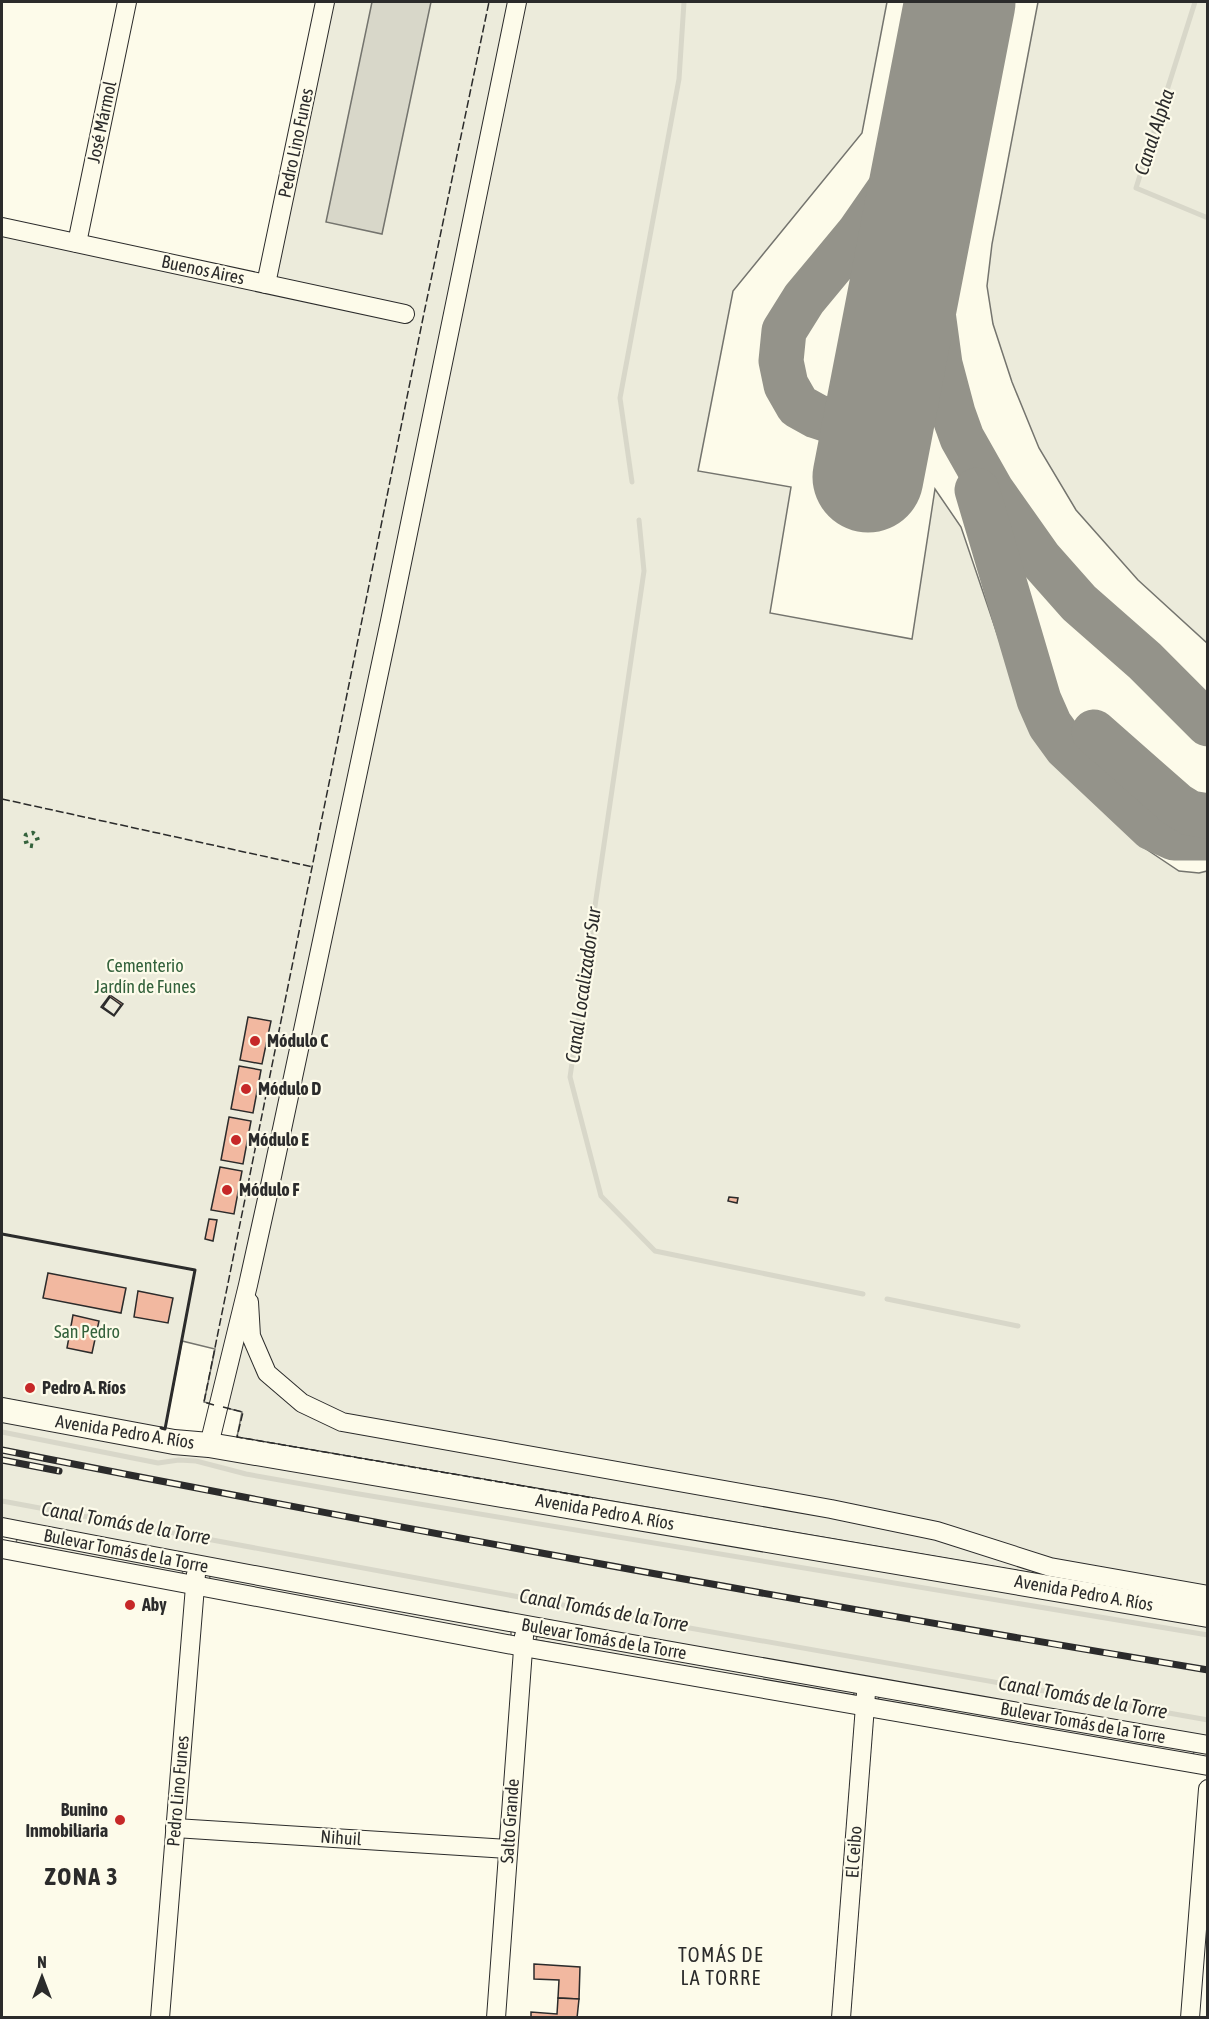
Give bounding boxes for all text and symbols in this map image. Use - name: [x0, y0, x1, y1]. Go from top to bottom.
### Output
- street label: José Mármol: [83, 79, 120, 165]
- street label: Pedro Lino Funes: [274, 86, 317, 200]
- water label: Canal Alpha: [1129, 86, 1178, 178]
- street label: Buenos Aires: [160, 250, 246, 289]
- water label: Canal Localizador Sur: [560, 905, 605, 1064]
- park label: Cementerio Jardín de Funes: [94, 955, 196, 997]
- place label: Módulo C: [267, 1030, 328, 1051]
- marker: Módulo C: [248, 1034, 262, 1048]
- place label: Módulo D: [258, 1078, 321, 1099]
- marker: Módulo D: [239, 1082, 253, 1096]
- place label: Módulo E: [248, 1129, 309, 1150]
- marker: Módulo E: [229, 1133, 243, 1147]
- place label: Módulo F: [239, 1179, 300, 1200]
- marker: Módulo F: [220, 1183, 234, 1197]
- park label: San Pedro: [54, 1321, 120, 1342]
- place label: Pedro A. Ríos: [42, 1377, 127, 1398]
- marker: Pedro A. Ríos: [23, 1381, 37, 1395]
- street label: Avenida Pedro A. Ríos: [54, 1410, 196, 1453]
- street label: Avenida Pedro A. Ríos: [534, 1489, 676, 1534]
- water label: Canal Tomás de la Torre: [40, 1496, 212, 1549]
- street label: Bulevar Tomás de la Torre: [42, 1524, 210, 1577]
- street label: Avenida Pedro A. Ríos: [1013, 1570, 1155, 1615]
- water label: Canal Tomás de la Torre: [518, 1583, 690, 1636]
- place label: Aby: [141, 1594, 167, 1615]
- marker: Aby: [123, 1598, 137, 1612]
- street label: Bulevar Tomás de la Torre: [520, 1614, 688, 1663]
- water label: Canal Tomás de la Torre: [997, 1670, 1169, 1723]
- street label: Bulevar Tomás de la Torre: [999, 1698, 1167, 1747]
- street label: Pedro Lino Funes: [162, 1735, 193, 1847]
- street label: Salto Grande: [496, 1778, 523, 1864]
- place label: Bunino Inmobiliaria: [25, 1799, 108, 1841]
- marker: Bunino Inmobiliaria: [113, 1813, 127, 1827]
- street label: El Ceibo: [841, 1825, 866, 1879]
- street label: Nihuil: [320, 1826, 362, 1849]
- district label: ZONA 3: [45, 1863, 119, 1890]
- district label: TOMÁS DE LA TORRE: [678, 1943, 764, 1989]
- north arrow: [12, 1947, 72, 2007]
- text: N: [37, 1953, 47, 1971]

